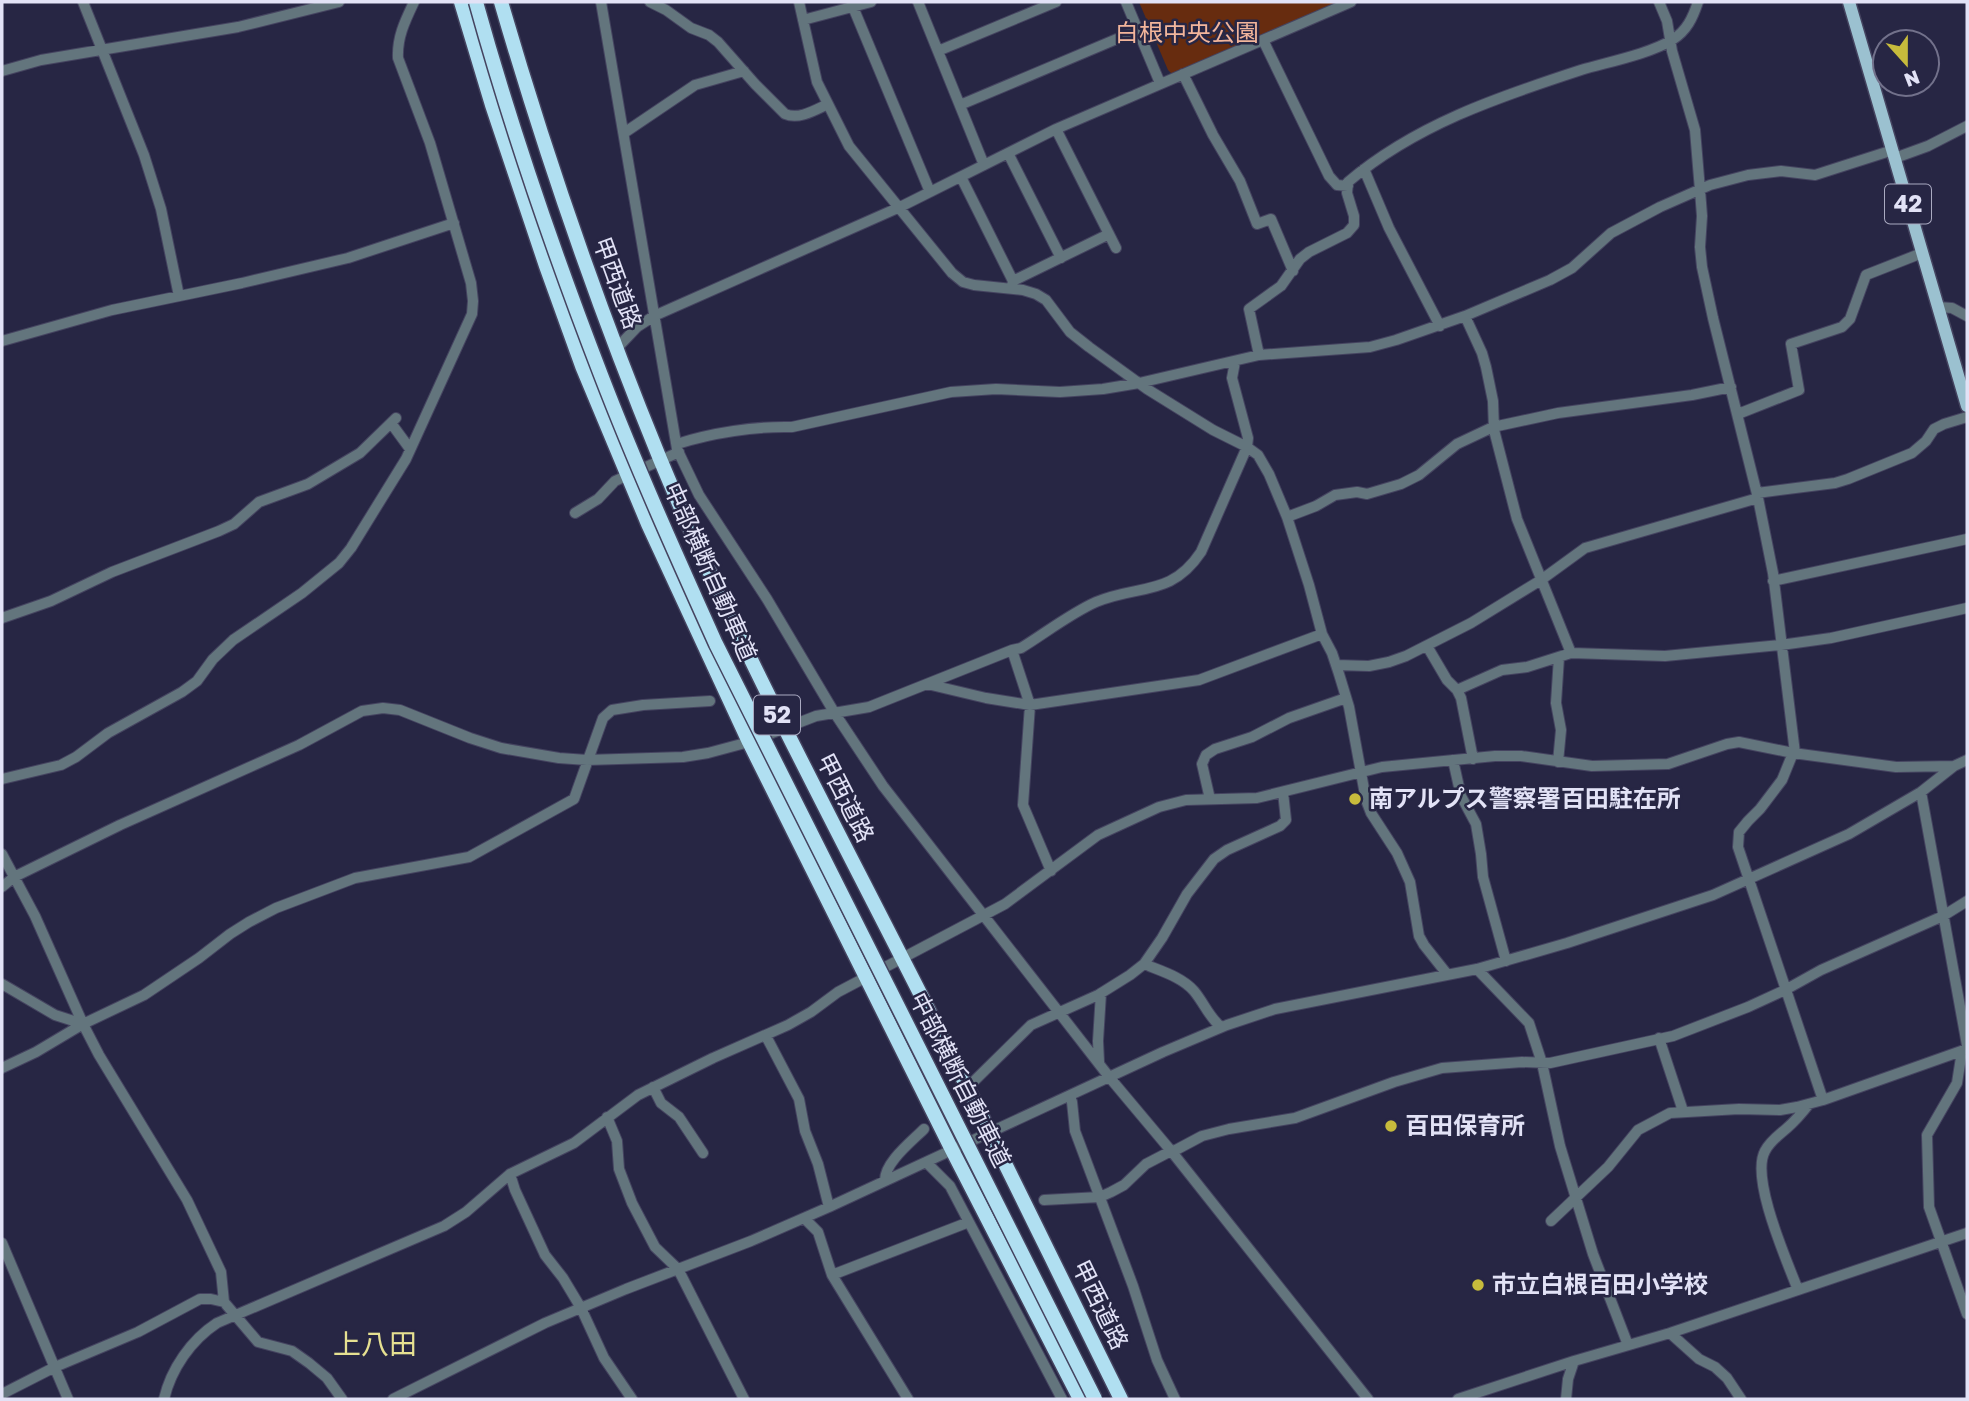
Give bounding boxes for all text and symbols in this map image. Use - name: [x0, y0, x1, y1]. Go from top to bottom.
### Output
- park label: 白根中央公園: [1115, 17, 1259, 46]
- north arrow: [1871, 28, 1941, 98]
- text: N: [1901, 66, 1923, 93]
- road number: 42: [1885, 184, 1931, 224]
- street label: 甲西道路: [588, 232, 648, 333]
- street label: 中部横断自動車道: [659, 478, 764, 665]
- road number: 52: [754, 695, 800, 734]
- street label: 甲西道路: [812, 748, 881, 847]
- place label: 南アルプス警察署百田駐在所: [1369, 783, 1681, 812]
- marker: 南アルプス警察署百田駐在所: [1347, 791, 1363, 807]
- street label: 中部横断自動車道: [905, 987, 1018, 1171]
- place label: 百田保育所: [1405, 1110, 1525, 1139]
- marker: 百田保育所: [1383, 1118, 1399, 1134]
- street label: 甲西道路: [1067, 1255, 1135, 1354]
- place label: 市立白根百田小学校: [1492, 1269, 1708, 1298]
- marker: 市立白根百田小学校: [1470, 1277, 1486, 1293]
- district label: 上八田: [333, 1327, 417, 1360]

